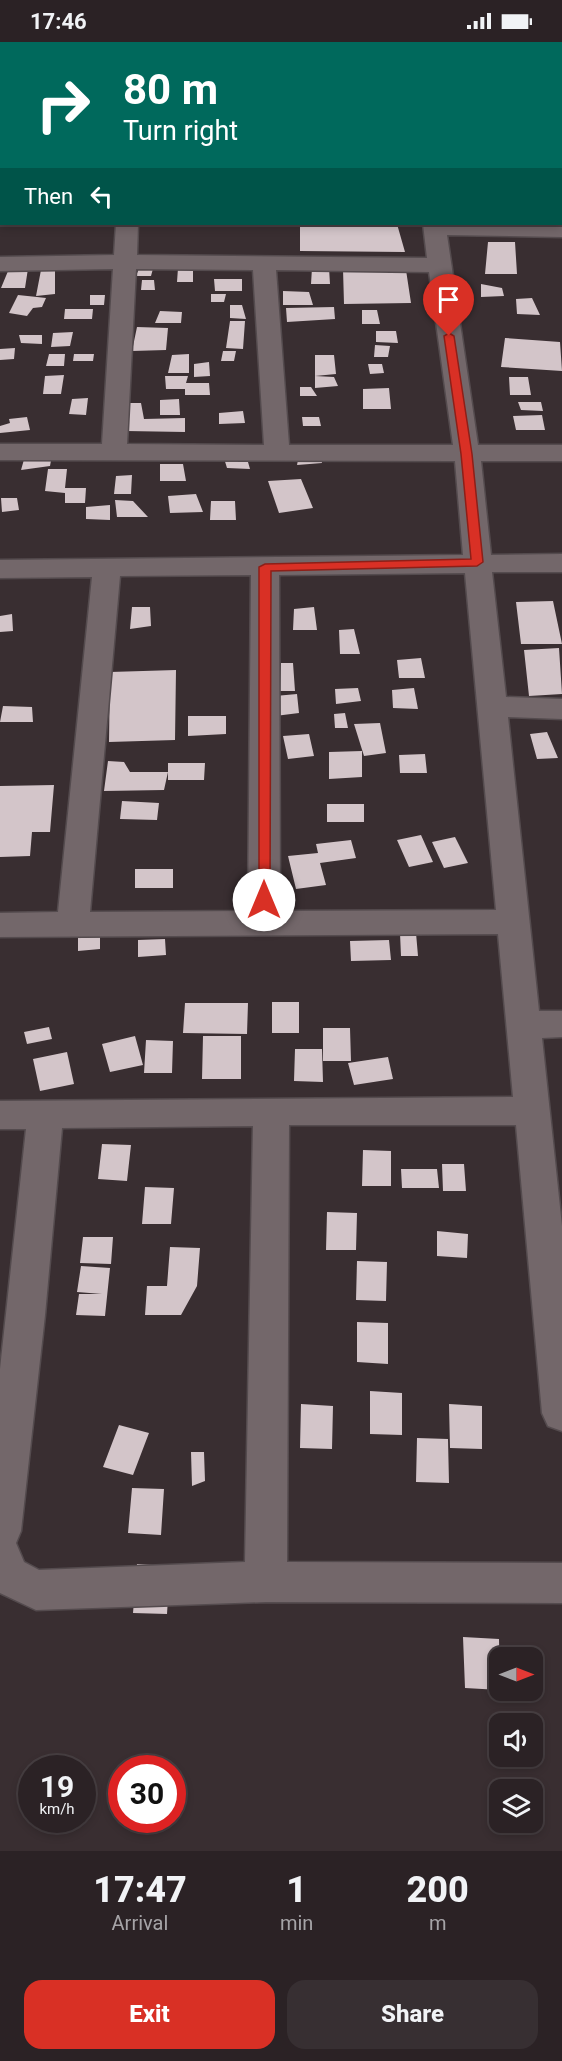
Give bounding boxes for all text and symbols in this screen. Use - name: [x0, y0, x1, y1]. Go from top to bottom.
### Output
- text: 17:46: [30, 9, 87, 34]
- text: 80 m: [123, 65, 218, 114]
- icon: right: [24, 66, 102, 144]
- text: Turn right: [123, 115, 238, 147]
- icon: left: [85, 180, 118, 213]
- text: Then: [24, 184, 73, 209]
- pin: [423, 274, 474, 336]
- icon: arrive: [432, 283, 465, 316]
- position arrow: [232, 868, 296, 932]
- north arrow: [489, 1647, 543, 1701]
- map controls: [489, 1647, 543, 1833]
- button: sound: [489, 1713, 543, 1767]
- speed limit sign: 30: [108, 1755, 186, 1833]
- text: 19: [40, 1769, 74, 1804]
- button: layers: [489, 1779, 543, 1833]
- text: km/h: [39, 1800, 75, 1818]
- text: 17:47: [93, 1869, 187, 1911]
- text: 1: [286, 1869, 307, 1911]
- text: 200: [407, 1869, 469, 1911]
- text: Arrival: [112, 1911, 168, 1935]
- text: min: [280, 1911, 313, 1935]
- text: m: [429, 1911, 446, 1935]
- button: Exit: [24, 1980, 275, 2049]
- button: Share: [287, 1980, 538, 2049]

